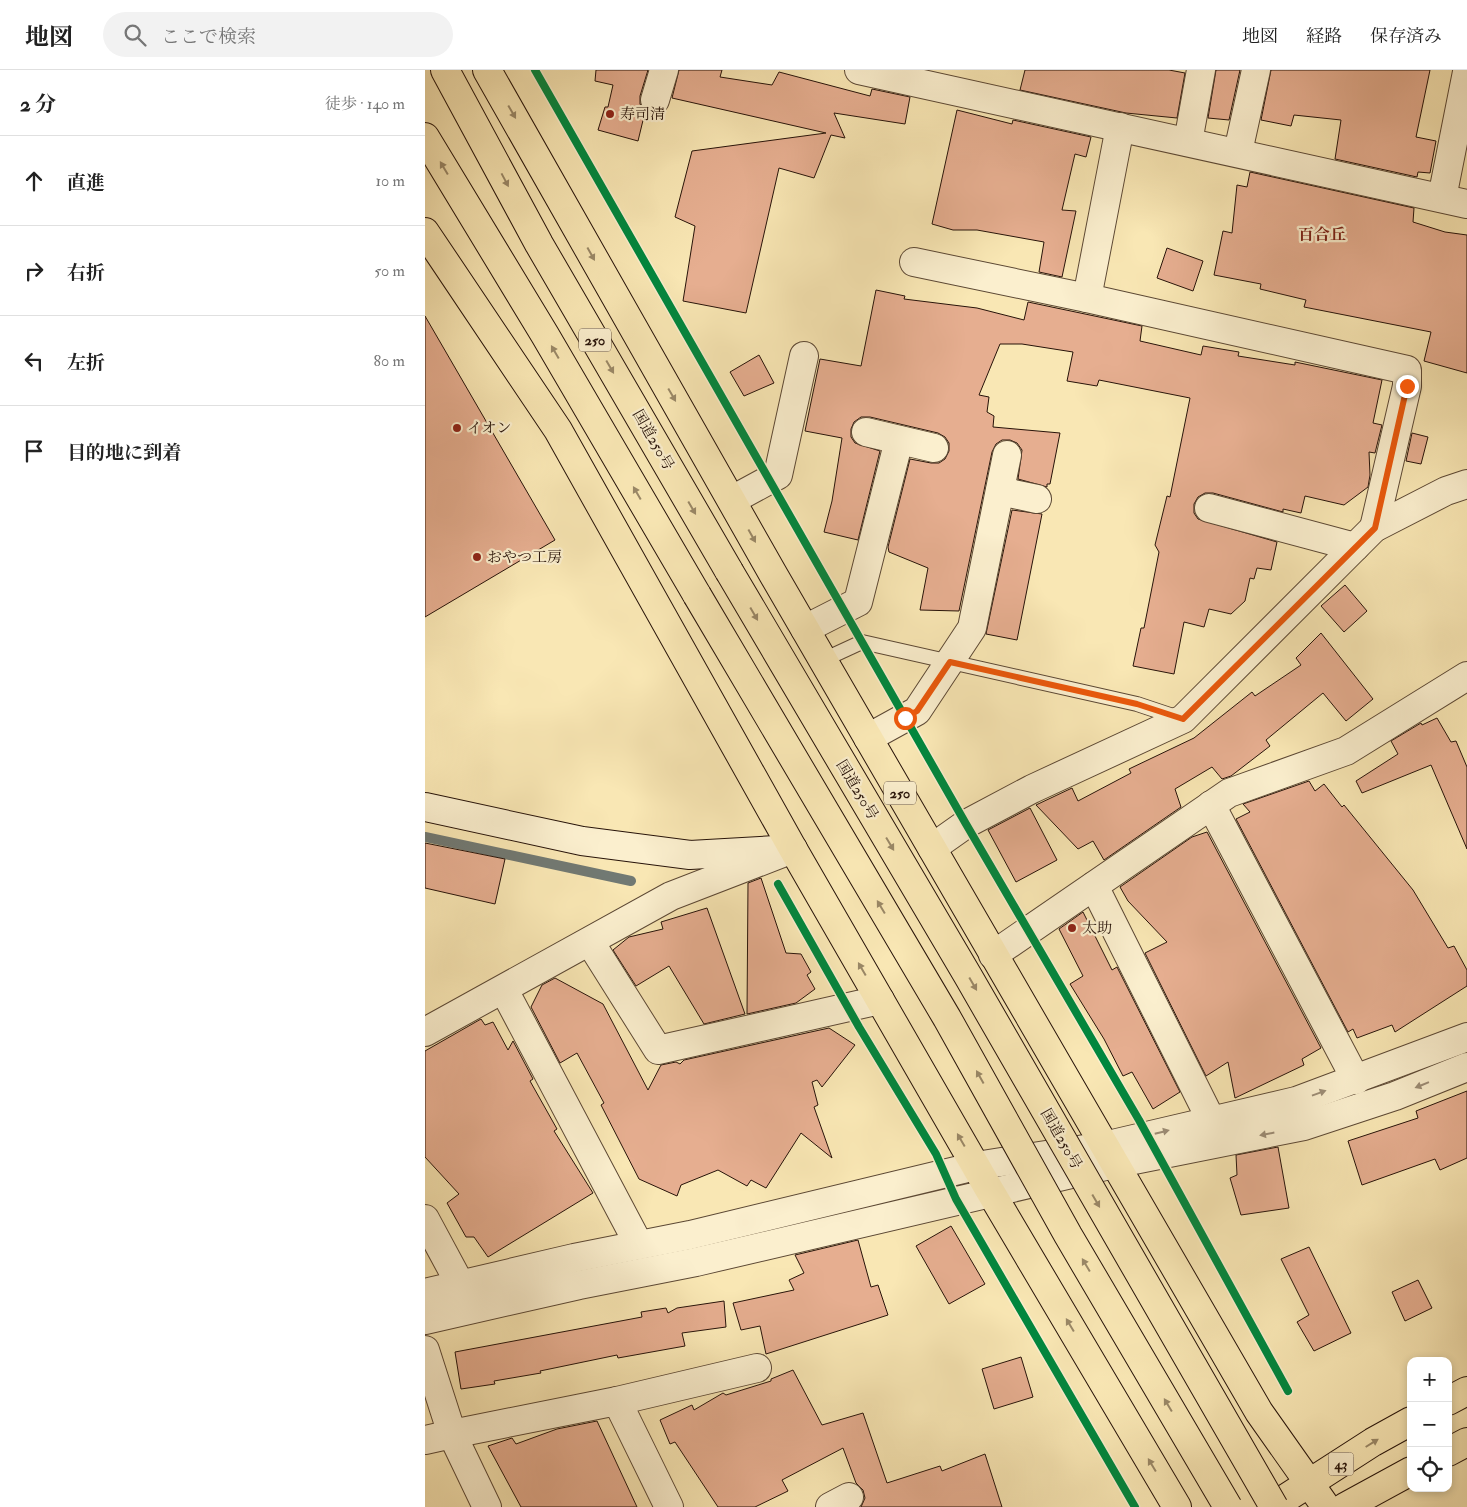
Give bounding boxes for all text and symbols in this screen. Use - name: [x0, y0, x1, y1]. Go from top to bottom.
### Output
- search box: [103, 12, 453, 57]
- icon: search: [121, 21, 149, 49]
- text: 地図: [25, 22, 73, 53]
- text: ここで検索: [161, 25, 256, 49]
- text: 地図: [1242, 25, 1278, 48]
- text: 経路: [1306, 25, 1342, 48]
- text: 保存済み: [1370, 25, 1442, 48]
- text: 2 分: [20, 91, 56, 118]
- text: 徒歩 · 140 m: [325, 94, 405, 114]
- one-way arrow: [508, 105, 516, 120]
- place label: 寿司清: [620, 105, 665, 124]
- marker: 寿司清: [604, 108, 616, 120]
- one-way arrow: [439, 162, 449, 175]
- icon: ahead: [20, 167, 48, 195]
- text: 直進: [67, 171, 105, 195]
- text: 10 m: [375, 171, 405, 191]
- one-way arrow: [501, 173, 509, 187]
- district label: 百合丘: [1298, 225, 1346, 245]
- one-way arrow: [587, 247, 596, 261]
- icon: right: [20, 257, 48, 285]
- text: 右折: [67, 261, 105, 285]
- text: 50 m: [374, 261, 405, 281]
- road number: 250: [579, 328, 611, 352]
- one-way arrow: [551, 346, 560, 359]
- icon: left: [20, 347, 48, 375]
- text: 左折: [67, 351, 105, 375]
- text: 80 m: [374, 351, 405, 371]
- one-way arrow: [606, 361, 615, 374]
- route end: [1396, 375, 1419, 398]
- one-way arrow: [667, 389, 676, 402]
- street label: 国道250号: [628, 406, 678, 474]
- place label: イオン: [467, 419, 512, 438]
- marker: イオン: [451, 422, 463, 434]
- icon: arrive: [20, 437, 48, 465]
- text: 目的地に到着: [67, 441, 181, 465]
- one-way arrow: [633, 486, 642, 499]
- one-way arrow: [688, 501, 697, 514]
- one-way arrow: [748, 529, 756, 544]
- place label: おやつ工房: [487, 548, 562, 567]
- marker: おやつ工房: [471, 551, 483, 563]
- one-way arrow: [749, 607, 758, 620]
- route start: [894, 707, 917, 730]
- street label: 国道250号: [832, 757, 882, 823]
- road number: 250: [884, 781, 916, 804]
- one-way arrow: [885, 838, 894, 851]
- one-way arrow: [876, 900, 885, 913]
- place label: 太助: [1082, 919, 1112, 938]
- marker: 太助: [1066, 922, 1078, 934]
- one-way arrow: [858, 961, 866, 976]
- one-way arrow: [968, 977, 977, 990]
- one-way arrow: [976, 1070, 984, 1085]
- one-way arrow: [1414, 1081, 1429, 1089]
- one-way arrow: [1312, 1089, 1327, 1097]
- street label: 国道250号: [1036, 1105, 1086, 1173]
- one-way arrow: [1154, 1128, 1169, 1136]
- one-way arrow: [1259, 1130, 1275, 1138]
- one-way arrow: [956, 1133, 965, 1146]
- one-way arrow: [1092, 1194, 1101, 1208]
- one-way arrow: [1081, 1258, 1090, 1271]
- one-way arrow: [1065, 1319, 1074, 1332]
- map controls: [1407, 1357, 1452, 1492]
- button: +: [1407, 1357, 1452, 1402]
- one-way arrow: [1164, 1398, 1173, 1411]
- button: −: [1407, 1402, 1452, 1447]
- one-way arrow: [1365, 1439, 1378, 1448]
- button: locate: [1407, 1447, 1452, 1492]
- road number: 43: [1329, 1452, 1353, 1476]
- one-way arrow: [1148, 1459, 1157, 1472]

